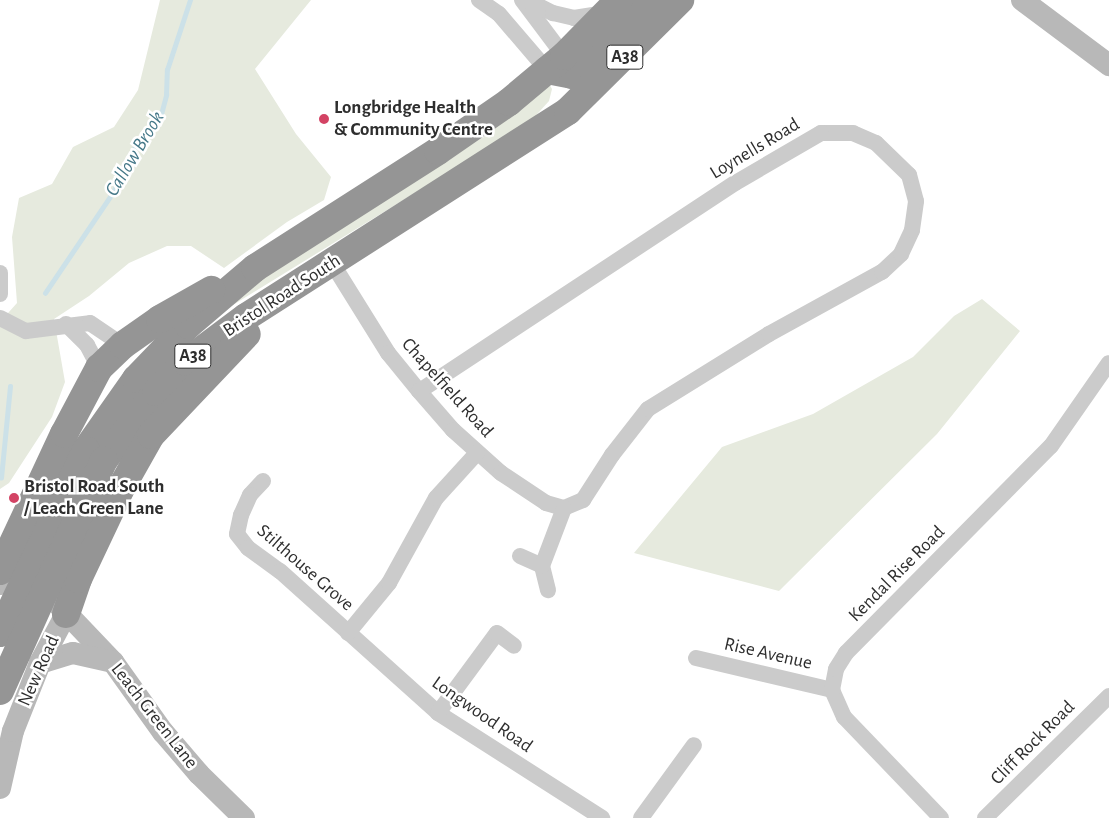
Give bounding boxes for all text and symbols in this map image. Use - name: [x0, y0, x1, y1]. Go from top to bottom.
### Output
- road number: A38: [606, 42, 644, 72]
- place label: Longbridge Health & Community Centre: [334, 97, 493, 141]
- water label: Callow Brook: [100, 107, 170, 201]
- marker: Longbridge Health & Community Centre: [318, 113, 330, 125]
- street label: Loynells Road: [706, 113, 804, 185]
- street label: Bristol Road South: [219, 250, 345, 342]
- street label: Chapelfield Road: [396, 333, 498, 443]
- road number: A38: [174, 341, 212, 372]
- place label: Bristol Road South / Leach Green Lane: [24, 476, 164, 520]
- marker: Bristol Road South / Leach Green Lane: [8, 492, 20, 504]
- street label: Stilthouse Grove: [252, 520, 358, 616]
- street label: Kendal Rise Road: [844, 521, 950, 627]
- street label: New Road: [13, 632, 65, 710]
- street label: Rise Avenue: [722, 633, 814, 675]
- street label: Leach Green Lane: [106, 658, 202, 774]
- street label: Longwood Road: [427, 672, 537, 758]
- street label: Cliff Rock Road: [986, 696, 1080, 790]

